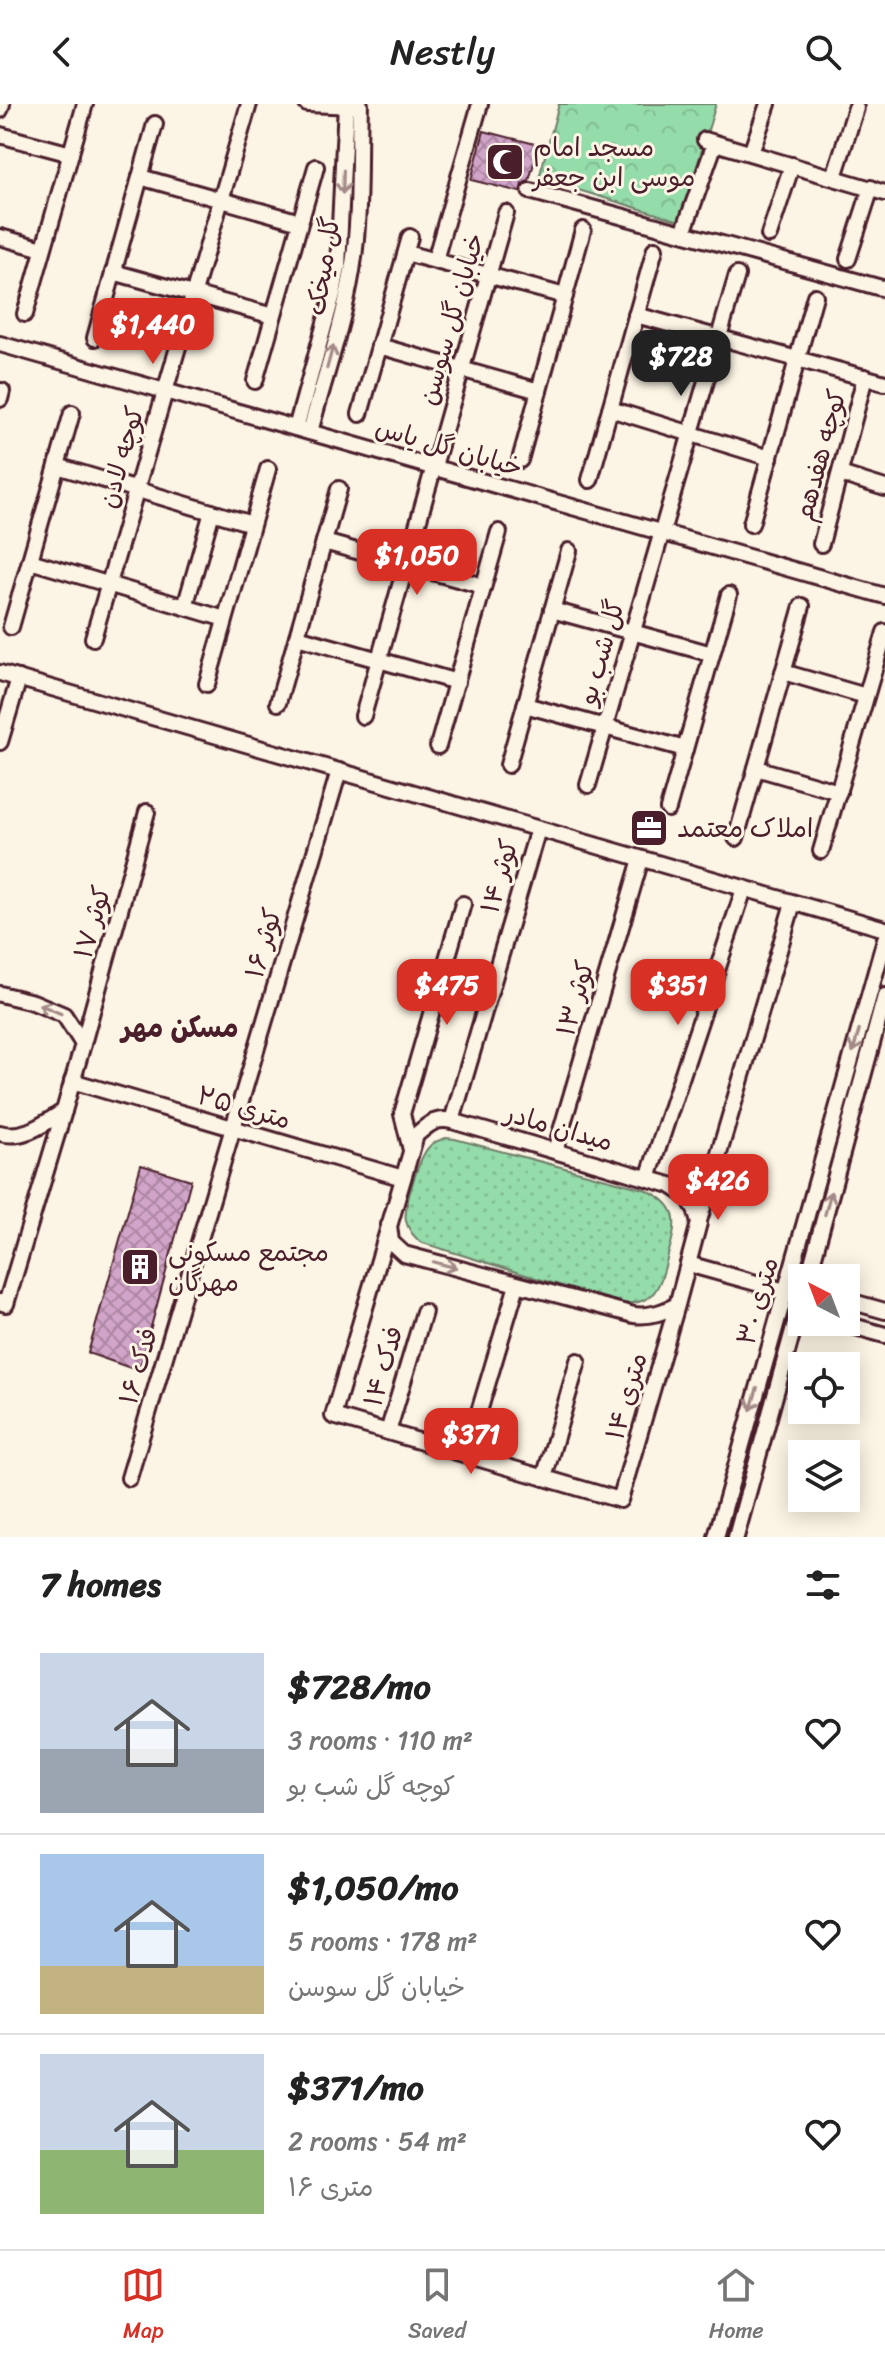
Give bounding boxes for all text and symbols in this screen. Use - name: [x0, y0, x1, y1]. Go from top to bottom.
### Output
- text: Nestly: [390, 20, 495, 84]
- icon: back: [40, 30, 84, 74]
- icon: search: [801, 30, 845, 74]
- place label: مسجد امام موسی ابن جعفر: [531, 124, 695, 200]
- mosque icon: مسجد امام موسی ابن جعفر: [484, 141, 526, 183]
- one-way arrow: [336, 168, 351, 195]
- street label: گل میخک: [292, 213, 354, 319]
- street label: خیابان گل سوسن: [404, 227, 498, 411]
- pin: $1,440: [88, 298, 218, 366]
- text: $1,440: [111, 301, 195, 347]
- pin: $728: [634, 330, 728, 398]
- text: $728: [649, 333, 713, 379]
- one-way arrow: [324, 345, 339, 371]
- street label: کوچه هفدهم: [780, 384, 860, 526]
- street label: کوچه لادن: [84, 400, 158, 514]
- street label: خیابان گل یاس: [370, 404, 528, 490]
- pin: $1,050: [352, 529, 482, 597]
- text: $1,050: [375, 532, 459, 578]
- street label: گل شب بو: [564, 594, 638, 712]
- place label: املاک معتمد: [677, 805, 813, 851]
- office icon: املاک معتمد: [628, 807, 670, 849]
- street label: کوثر ۱۴: [467, 833, 531, 919]
- street label: کوثر ۱۷: [60, 880, 124, 964]
- street label: کوثر ۱۶: [231, 902, 295, 984]
- street label: کوثر ۱۳: [542, 955, 608, 1041]
- pin: $475: [400, 959, 494, 1027]
- pin: $351: [631, 959, 725, 1027]
- text: $475: [415, 962, 479, 1008]
- text: $351: [649, 962, 707, 1008]
- one-way arrow: [38, 1000, 63, 1015]
- district label: مسکن مهر: [119, 1003, 238, 1052]
- one-way arrow: [848, 1027, 863, 1053]
- street label: ۲۵ متری: [192, 1072, 296, 1142]
- street label: میدان مادر: [497, 1089, 619, 1164]
- pin: $426: [671, 1154, 765, 1222]
- text: $426: [686, 1157, 750, 1203]
- one-way arrow: [822, 1190, 837, 1216]
- place label: مجتمع مسکونی مهرگان: [168, 1229, 329, 1305]
- building icon: مجتمع مسکونی مهرگان: [119, 1246, 161, 1288]
- street label: ۳۰ متری: [722, 1251, 792, 1351]
- one-way arrow: [431, 1259, 457, 1274]
- north arrow: [788, 1264, 860, 1336]
- map controls: [788, 1264, 860, 1512]
- street label: فدک ۱۴: [350, 1320, 416, 1412]
- street label: فدک ۱۶: [105, 1322, 171, 1410]
- street label: ۱۴ متری: [592, 1347, 660, 1445]
- button: locate: [788, 1352, 860, 1424]
- one-way arrow: [746, 1385, 761, 1411]
- pin: $371: [424, 1408, 518, 1476]
- text: $371: [442, 1411, 500, 1457]
- button: layers: [788, 1440, 860, 1512]
- text: 7 homes: [40, 1555, 161, 1615]
- icon: filters: [801, 1563, 845, 1607]
- text: $728/mo: [288, 1657, 431, 1717]
- icon: home: [104, 1685, 200, 1781]
- icon: heart: [801, 1711, 845, 1755]
- text: 3 rooms · 110 m²: [288, 1717, 473, 1763]
- text: کوچه گل شب بو: [288, 1763, 455, 1809]
- text: $1,050/mo: [288, 1858, 459, 1918]
- icon: home: [104, 1886, 200, 1982]
- icon: heart: [801, 1912, 845, 1956]
- text: 5 rooms · 178 m²: [288, 1918, 477, 1964]
- text: خیابان گل سوسن: [288, 1964, 465, 2010]
- text: $371/mo: [288, 2058, 424, 2118]
- icon: home: [104, 2086, 200, 2182]
- icon: heart: [801, 2112, 845, 2156]
- text: 2 rooms · 54 m²: [288, 2118, 467, 2164]
- text: ۱۶ متری: [288, 2164, 373, 2210]
- tab: Map: [121, 2263, 165, 2350]
- tab: Saved: [408, 2263, 466, 2350]
- tab: Home: [709, 2263, 764, 2350]

